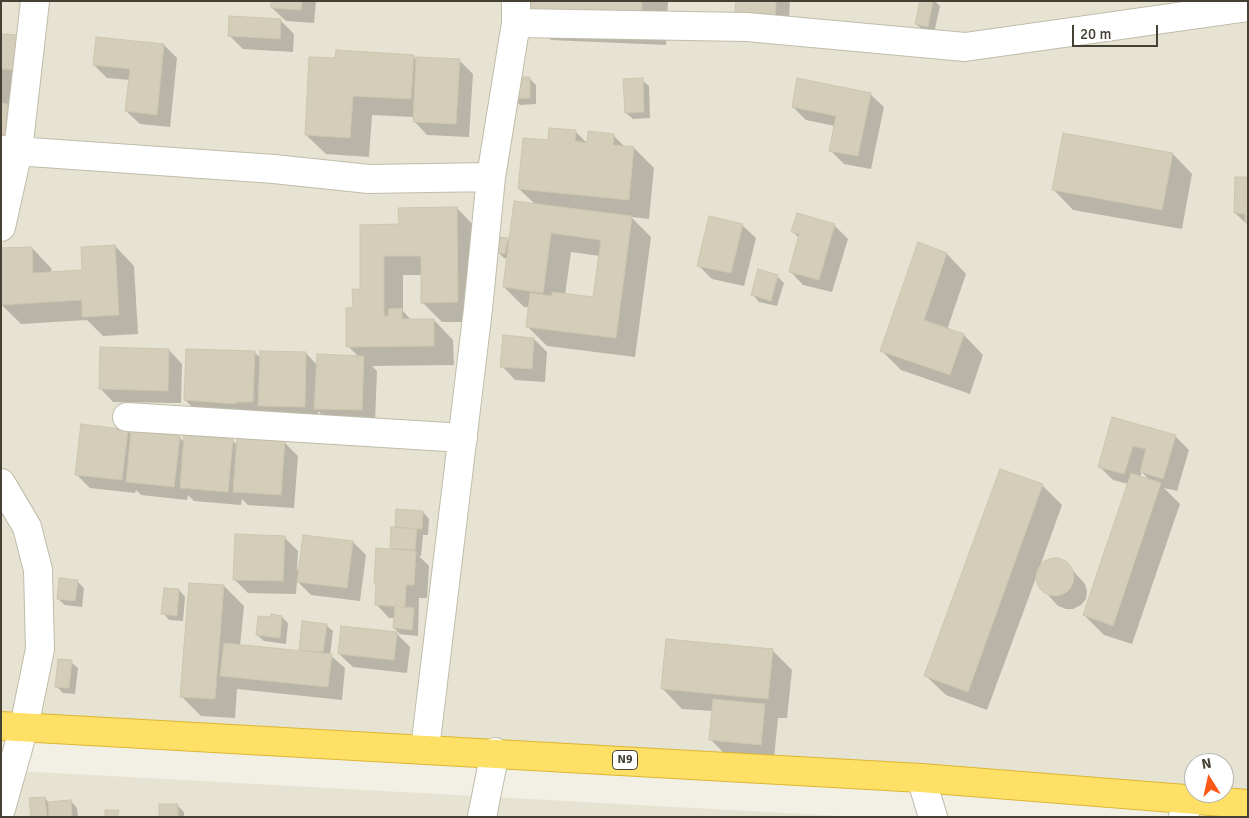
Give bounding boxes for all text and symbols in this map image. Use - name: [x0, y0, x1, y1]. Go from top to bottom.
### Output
- scale bar: [1074, 15, 1160, 47]
- text: 20 m: [1080, 25, 1111, 43]
- road number: N9: [612, 750, 638, 770]
- north arrow: [1184, 753, 1234, 803]
- text: N: [1200, 755, 1213, 773]

